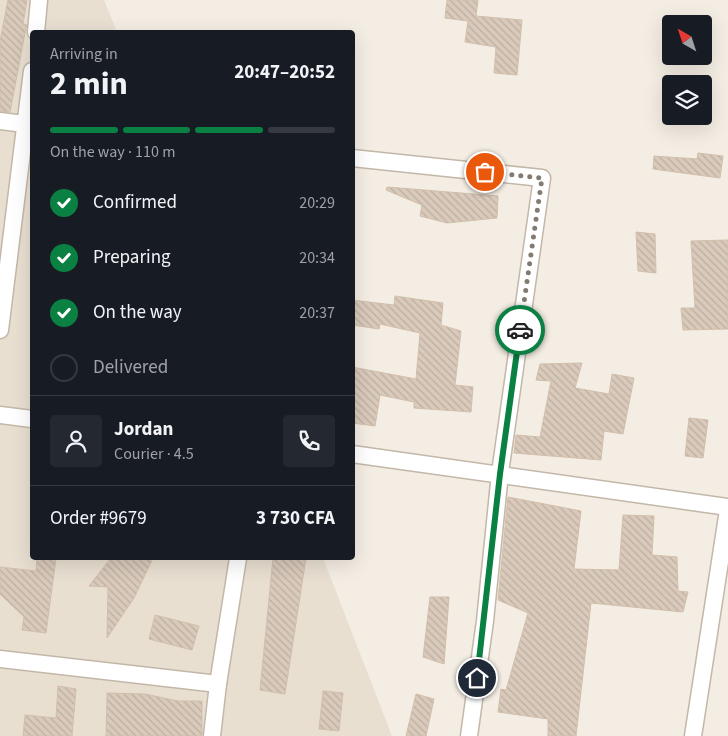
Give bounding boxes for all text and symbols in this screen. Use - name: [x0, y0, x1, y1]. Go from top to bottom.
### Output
- north arrow: [662, 15, 712, 65]
- map controls: [662, 15, 712, 125]
- text: Arriving in: [50, 43, 118, 65]
- text: 20:47–20:52: [234, 59, 335, 86]
- text: 2 min: [50, 61, 128, 107]
- button: layers: [662, 75, 712, 125]
- text: On the way · 110 m: [50, 141, 175, 163]
- pin: [464, 151, 506, 193]
- icon: bag: [471, 158, 499, 186]
- icon: check: [50, 189, 78, 217]
- text: Confirmed: [93, 189, 177, 216]
- text: 20:29: [299, 192, 335, 214]
- icon: check: [50, 244, 78, 272]
- text: Preparing: [93, 244, 171, 271]
- text: 20:34: [299, 247, 335, 269]
- icon: check: [50, 299, 78, 327]
- text: On the way: [93, 299, 182, 326]
- text: 20:37: [299, 302, 335, 324]
- courier: [495, 305, 545, 355]
- icon: car: [506, 316, 534, 344]
- text: Delivered: [93, 354, 168, 381]
- button: person: [50, 415, 102, 467]
- button: phone: [283, 415, 335, 467]
- text: Jordan: [114, 416, 173, 443]
- text: Courier · 4.5: [114, 443, 194, 465]
- text: Order #9679: [50, 505, 147, 532]
- text: 3 730 CFA: [256, 505, 335, 532]
- pin: [456, 657, 498, 699]
- icon: home: [463, 664, 491, 692]

